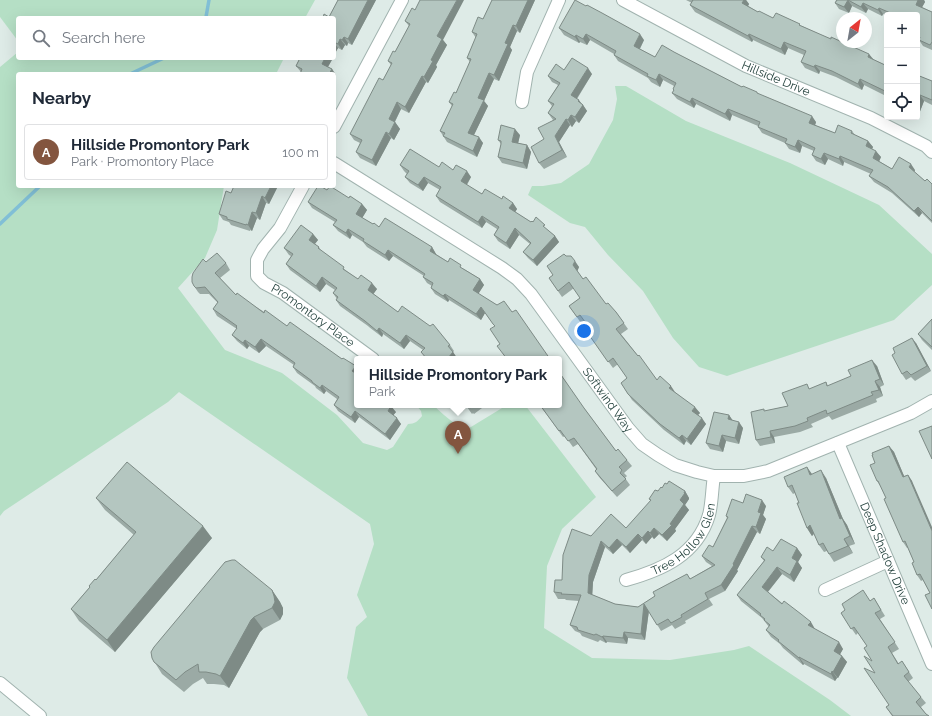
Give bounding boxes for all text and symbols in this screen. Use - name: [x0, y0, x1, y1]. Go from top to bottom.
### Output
- north arrow: [836, 12, 872, 48]
- map controls: [884, 12, 920, 120]
- button: +: [884, 12, 920, 48]
- search box: [16, 16, 336, 60]
- icon: search: [30, 27, 52, 49]
- text: Search here: [62, 29, 145, 47]
- button: −: [884, 48, 920, 84]
- street label: Hillside Drive: [740, 58, 812, 99]
- button: locate: [884, 84, 920, 120]
- text: Nearby: [32, 88, 91, 108]
- text: Hillside Promontory Park: [71, 136, 249, 154]
- text: A: [42, 145, 50, 160]
- text: 100 m: [282, 145, 319, 160]
- text: Park · Promontory Place: [71, 154, 214, 169]
- street label: Promontory Place: [269, 281, 357, 350]
- your location: [574, 321, 594, 341]
- popup: [354, 356, 562, 408]
- street label: Softwind Way: [580, 365, 636, 436]
- text: Hillside Promontory Park: [369, 366, 547, 384]
- text: Park: [369, 384, 395, 399]
- pin: A: [445, 421, 471, 454]
- street label: Deep Shadow Drive: [857, 500, 913, 607]
- street label: Tree Hollow Glen: [649, 502, 718, 578]

